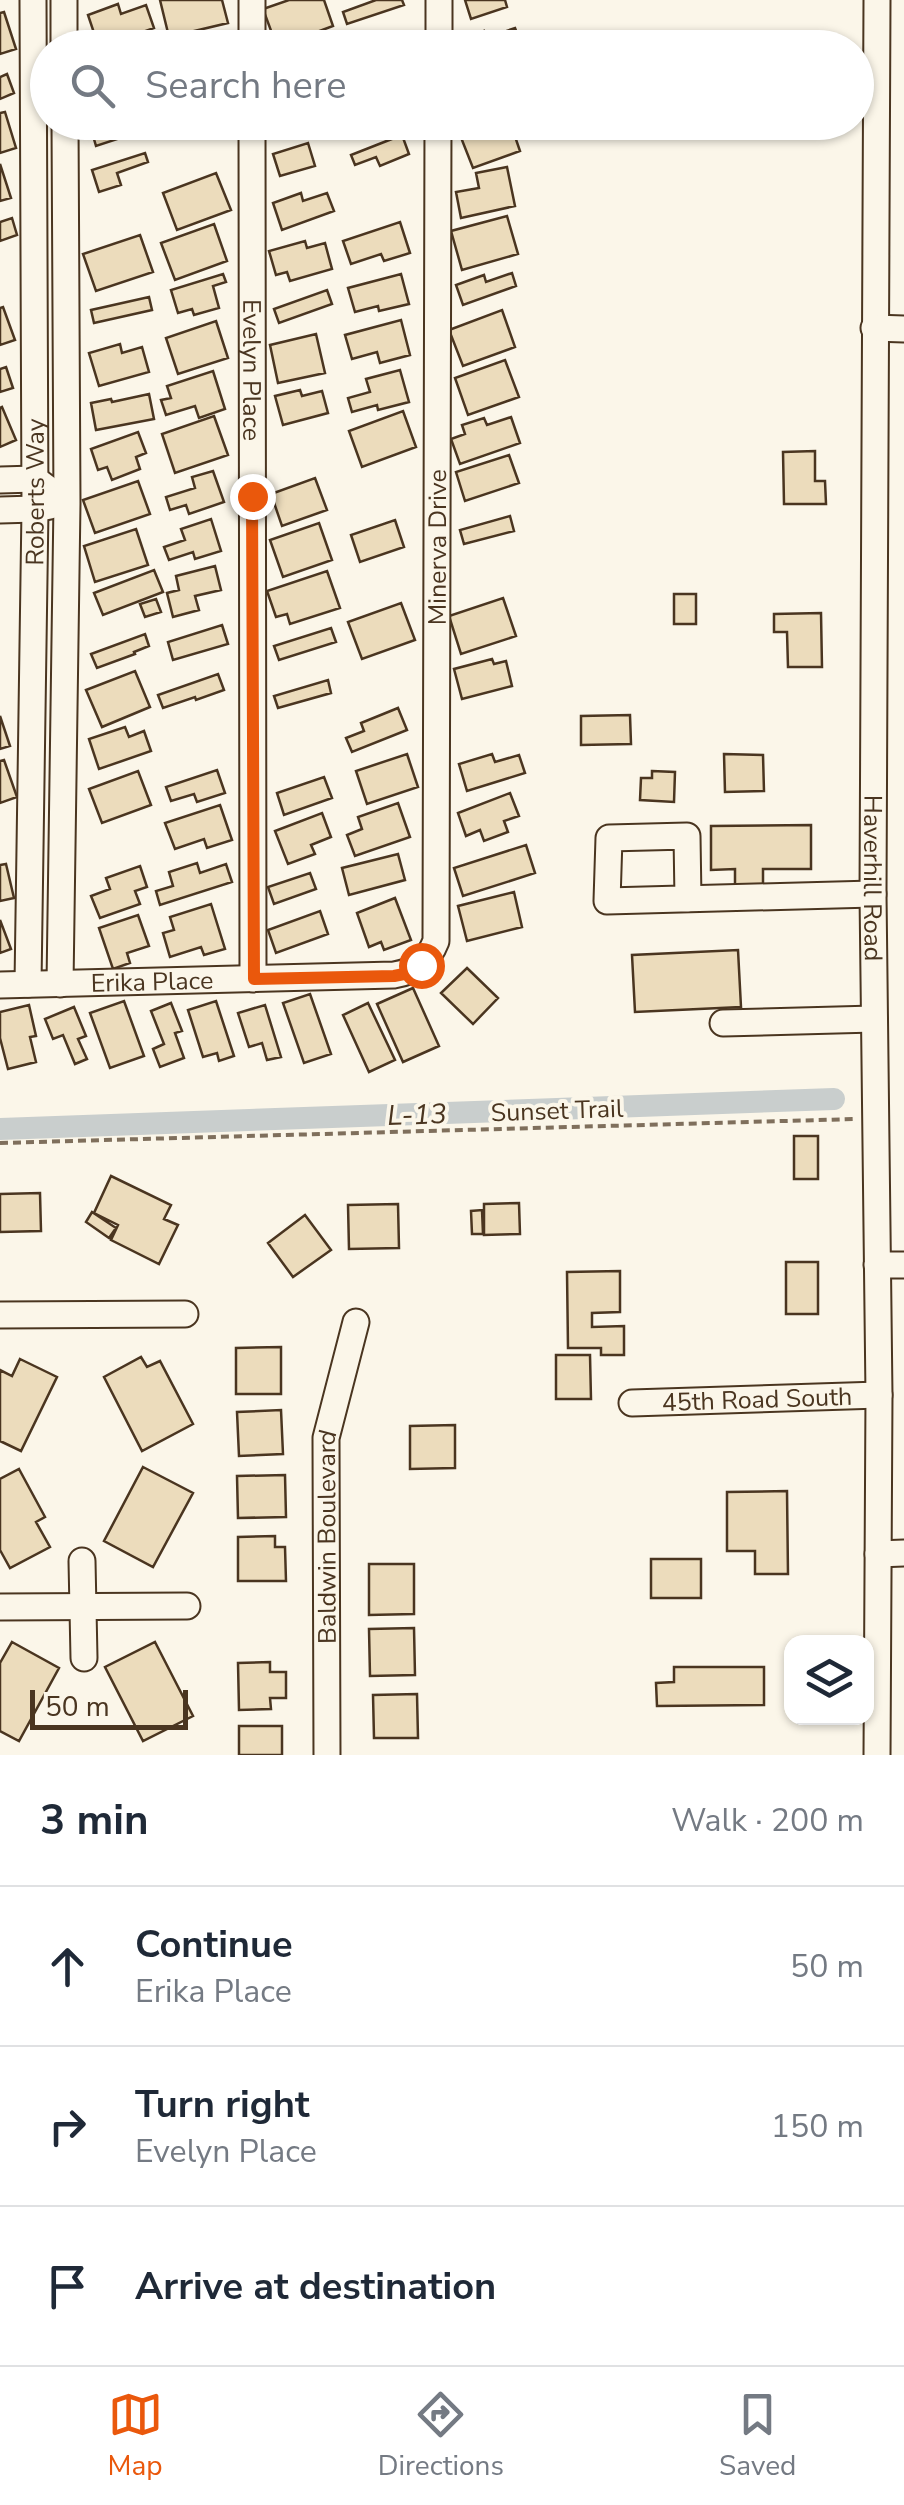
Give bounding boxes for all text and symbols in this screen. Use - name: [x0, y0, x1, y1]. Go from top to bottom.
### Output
- search box: [30, 30, 874, 140]
- icon: search: [65, 58, 120, 113]
- text: Search here: [145, 60, 346, 111]
- street label: Evelyn Place: [234, 299, 268, 441]
- street label: Roberts Way: [18, 418, 53, 566]
- street label: Minerva Drive: [421, 469, 455, 625]
- route end: [230, 474, 276, 520]
- street label: Haverhill Road: [855, 795, 890, 962]
- route start: [399, 943, 445, 989]
- street label: Erika Place: [90, 964, 214, 1001]
- street label: Sunset Trail: [490, 1092, 624, 1130]
- water label: L-13: [387, 1095, 447, 1135]
- street label: 45th Road South: [661, 1380, 853, 1420]
- street label: Baldwin Boulevard: [309, 1426, 345, 1644]
- map controls: [784, 1635, 874, 1725]
- button: layers: [784, 1635, 874, 1725]
- scale bar: [30, 1685, 188, 1730]
- text: 50 m: [45, 1688, 110, 1726]
- text: 3 min: [40, 1792, 149, 1849]
- text: Walk · 200 m: [671, 1799, 864, 1842]
- text: Continue: [135, 1919, 293, 1970]
- icon: ahead: [40, 1939, 95, 1994]
- text: 50 m: [790, 1945, 864, 1988]
- text: Erika Place: [135, 1970, 292, 2013]
- text: Turn right: [135, 2079, 310, 2130]
- icon: right: [40, 2099, 95, 2154]
- text: 150 m: [771, 2105, 864, 2148]
- text: Evelyn Place: [135, 2130, 317, 2173]
- icon: arrive: [40, 2259, 95, 2314]
- text: Arrive at destination: [135, 2261, 496, 2312]
- tab: Map: [108, 2387, 163, 2485]
- tab: Directions: [378, 2387, 504, 2485]
- tab: Saved: [719, 2387, 796, 2485]

